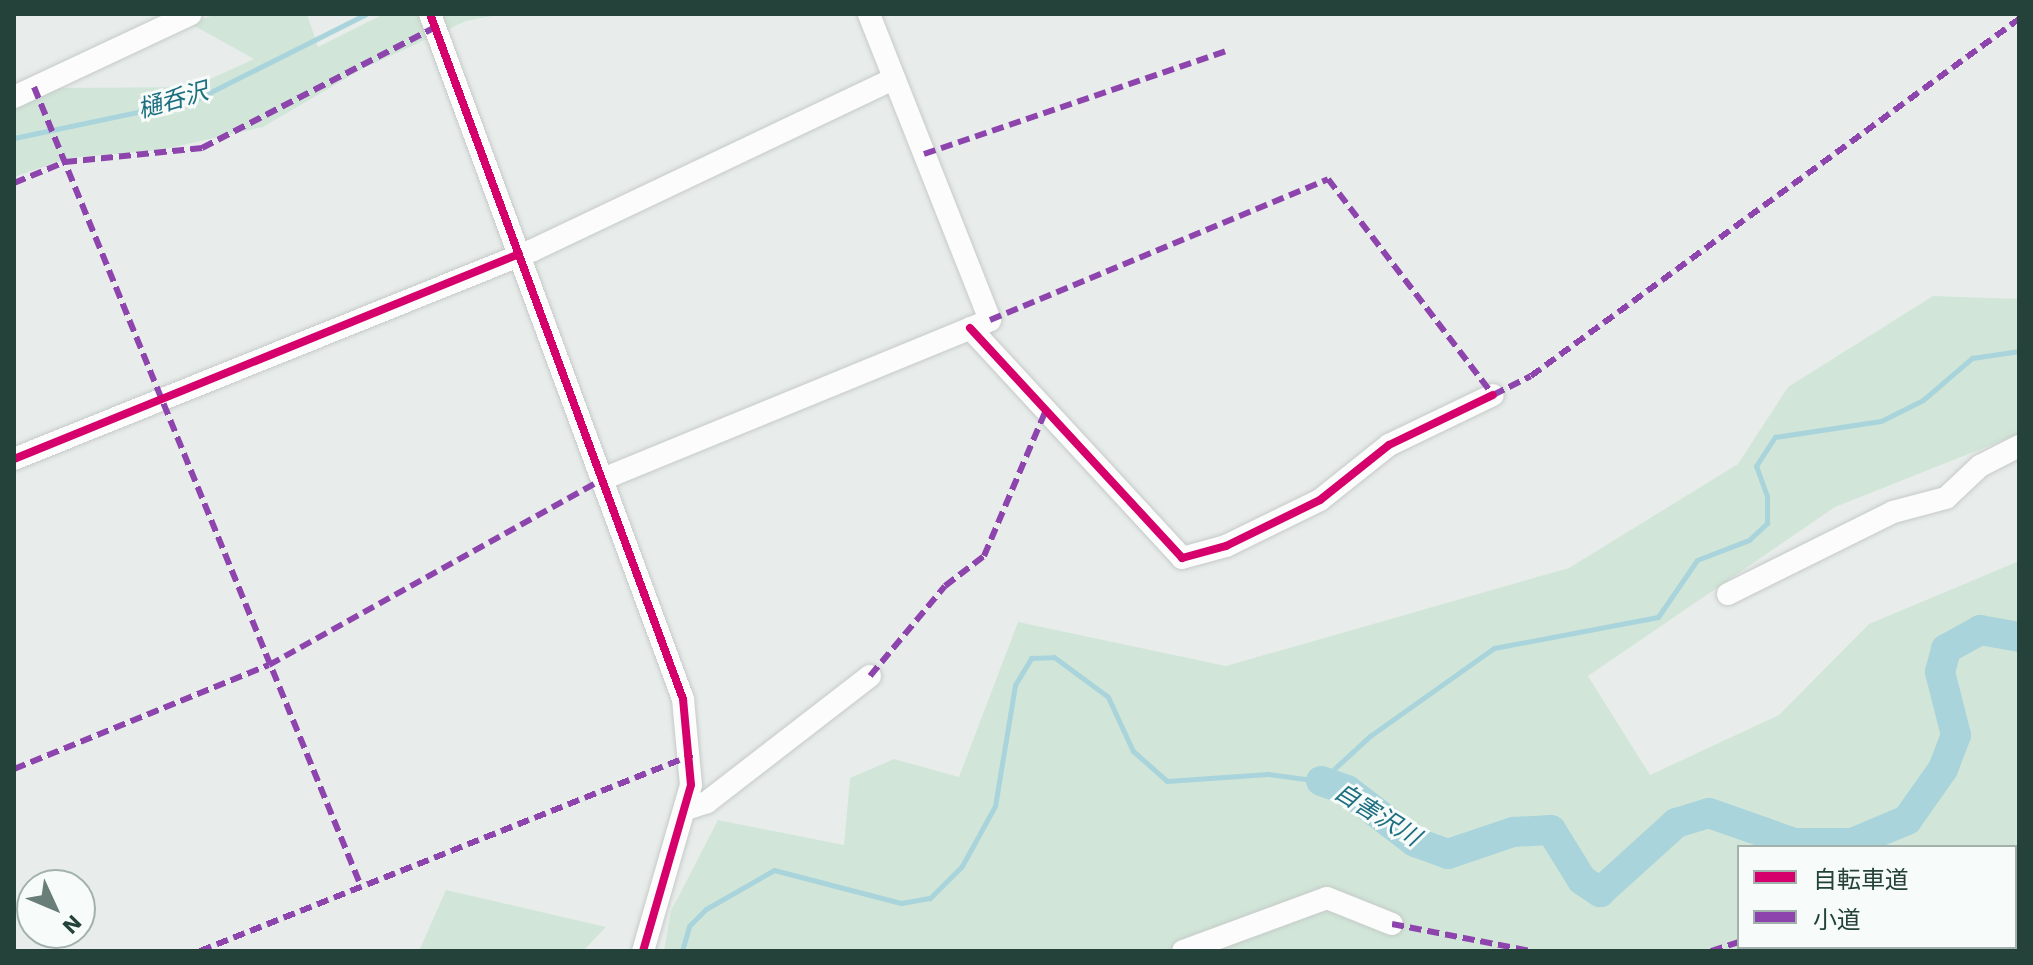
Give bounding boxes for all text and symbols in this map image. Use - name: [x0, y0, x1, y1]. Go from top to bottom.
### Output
- water label: 樋呑沢: [134, 77, 212, 125]
- water label: 自害沢川: [1329, 777, 1425, 853]
- legend: [1737, 845, 2017, 949]
- text: 自転車道: [1813, 866, 1909, 894]
- north arrow: [16, 869, 96, 949]
- text: 小道: [1813, 906, 1861, 934]
- text: N: [58, 910, 87, 939]

